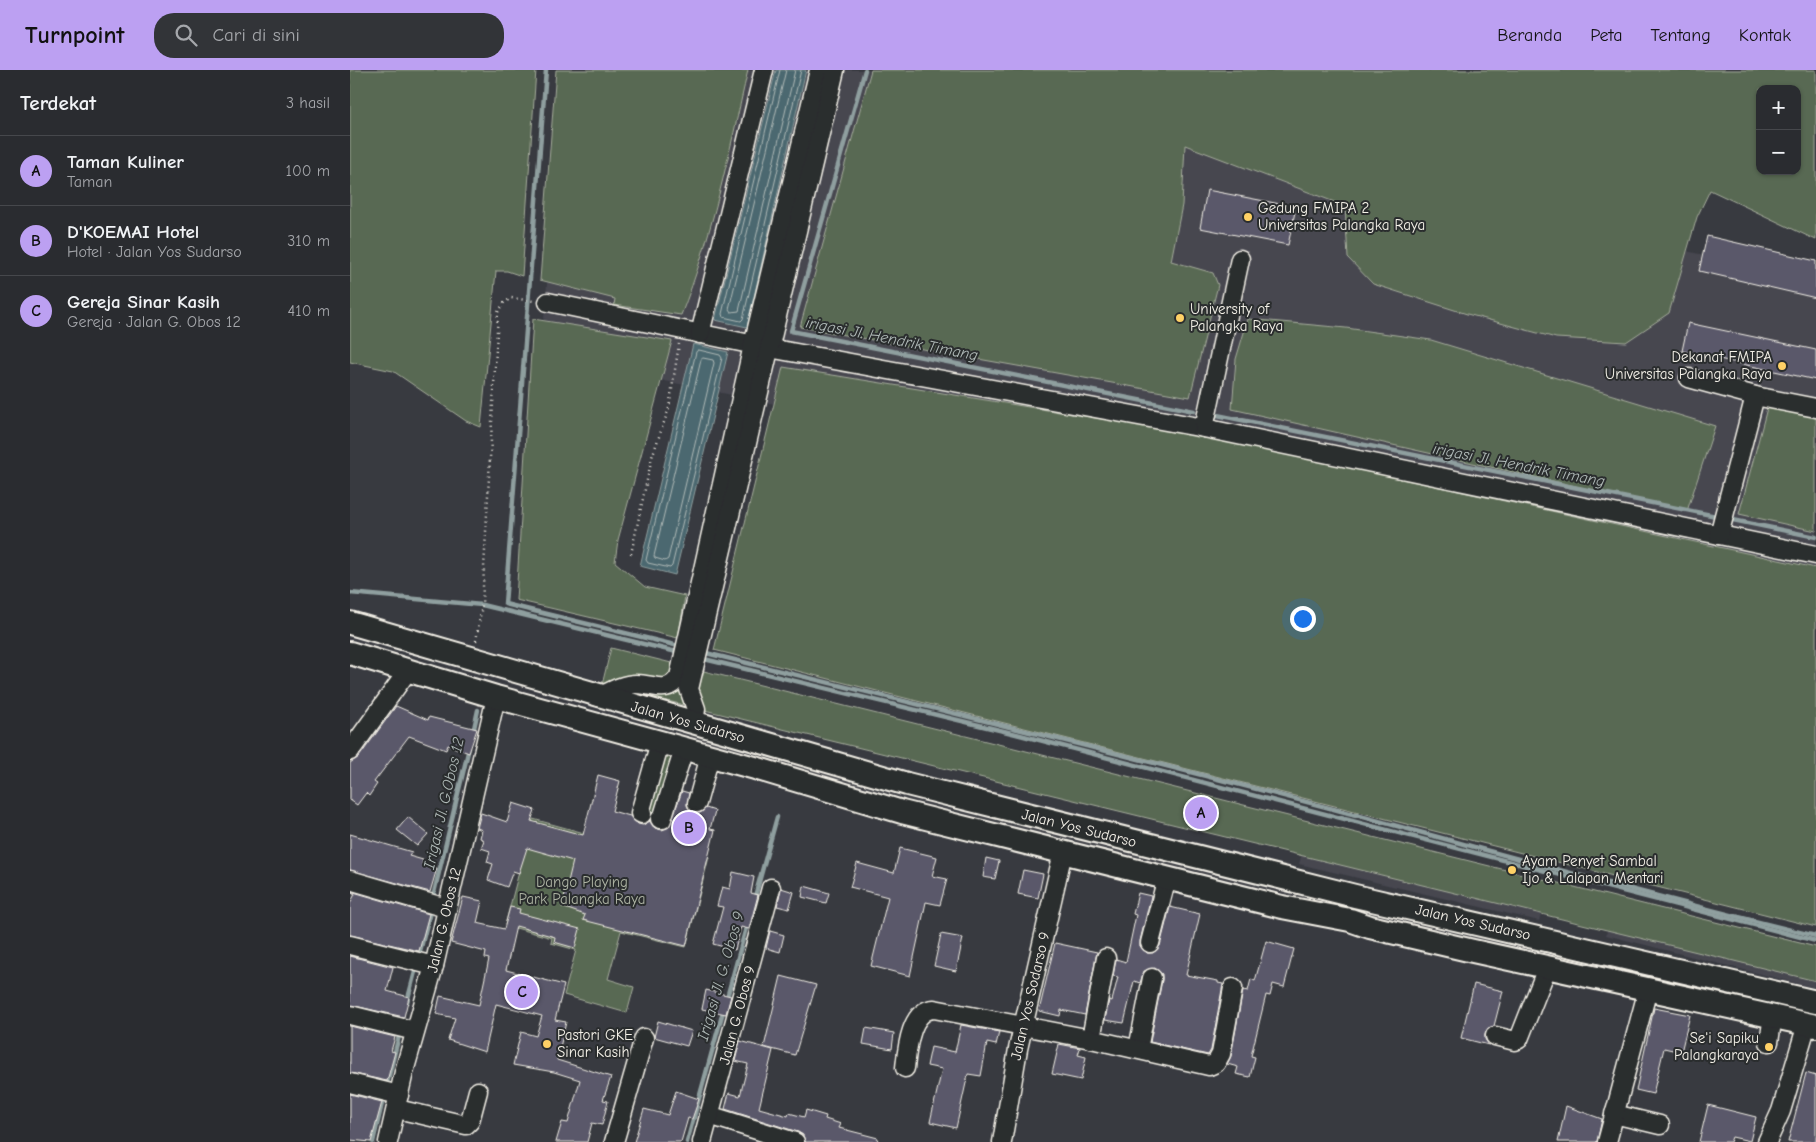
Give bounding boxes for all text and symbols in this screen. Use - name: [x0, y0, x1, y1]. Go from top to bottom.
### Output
- search box: [154, 13, 504, 58]
- text: Turnpoint: [25, 21, 124, 49]
- icon: search: [172, 21, 200, 49]
- text: Cari di sini: [212, 24, 300, 46]
- text: Beranda: [1497, 25, 1562, 46]
- text: Peta: [1590, 25, 1622, 46]
- text: Tentang: [1650, 25, 1711, 46]
- text: Kontak: [1739, 25, 1791, 46]
- map controls: [1756, 85, 1801, 175]
- button: +: [1756, 85, 1801, 130]
- text: Terdekat: [20, 91, 96, 115]
- text: 3 hasil: [286, 94, 330, 112]
- button: −: [1756, 130, 1801, 175]
- text: Taman Kuliner: [67, 151, 184, 173]
- text: A: [32, 162, 40, 180]
- text: 100 m: [286, 162, 330, 180]
- text: Taman: [67, 173, 112, 191]
- place label: Gedung FMIPA 2 Universitas Palangka Raya: [1258, 199, 1425, 234]
- marker: Gedung FMIPA 2 Universitas Palangka Raya: [1242, 211, 1254, 223]
- text: D'KOEMAI Hotel: [67, 221, 199, 243]
- text: B: [31, 232, 41, 250]
- text: 310 m: [287, 232, 330, 250]
- text: Hotel · Jalan Yos Sudarso: [67, 243, 242, 261]
- text: Gereja Sinar Kasih: [67, 291, 220, 313]
- place label: University of Palangka Raya: [1190, 300, 1283, 335]
- text: C: [31, 302, 41, 320]
- text: 410 m: [288, 302, 330, 320]
- marker: University of Palangka Raya: [1174, 312, 1186, 324]
- text: Gereja · Jalan G. Obos 12: [67, 313, 241, 331]
- water label: irigasi Jl. Hendrik Timang: [804, 313, 979, 365]
- place label: Dekanat FMIPA Universitas Palangka Raya: [1605, 348, 1772, 383]
- marker: Dekanat FMIPA Universitas Palangka Raya: [1776, 360, 1788, 372]
- water label: irigasi Jl. Hendrik Timang: [1431, 439, 1606, 491]
- your location: [1290, 606, 1316, 632]
- street label: Jalan Yos Sudarso: [629, 697, 747, 747]
- water label: Irigasi Jl. G.Obos 12: [420, 735, 468, 872]
- pin: A: [1185, 794, 1217, 832]
- street label: Jalan Yos Sudarso: [1020, 805, 1138, 851]
- pin: B: [673, 809, 705, 847]
- place label: Ayam Penyet Sambal Ijo & Lalapan Mentari: [1522, 852, 1663, 887]
- marker: Ayam Penyet Sambal Ijo & Lalapan Mentari: [1506, 864, 1518, 876]
- street label: Jalan G. Obos 12: [423, 866, 465, 974]
- park label: Dango Playing Park Palangka Raya: [519, 873, 645, 908]
- street label: Jalan Yos Sudarso: [1414, 900, 1532, 944]
- water label: Irigasi Jl. G. Obos 9: [694, 909, 748, 1044]
- street label: Jalan Yos Sodarso 9: [1006, 930, 1054, 1062]
- street label: Jalan G. Obos 9: [715, 964, 759, 1066]
- pin: C: [506, 973, 538, 1011]
- place label: Pastori GKE Sinar Kasih: [557, 1026, 633, 1061]
- place label: Se'i Sapiku Palangkaraya: [1674, 1029, 1759, 1064]
- marker: Pastori GKE Sinar Kasih: [541, 1038, 553, 1050]
- marker: Se'i Sapiku Palangkaraya: [1763, 1041, 1775, 1053]

